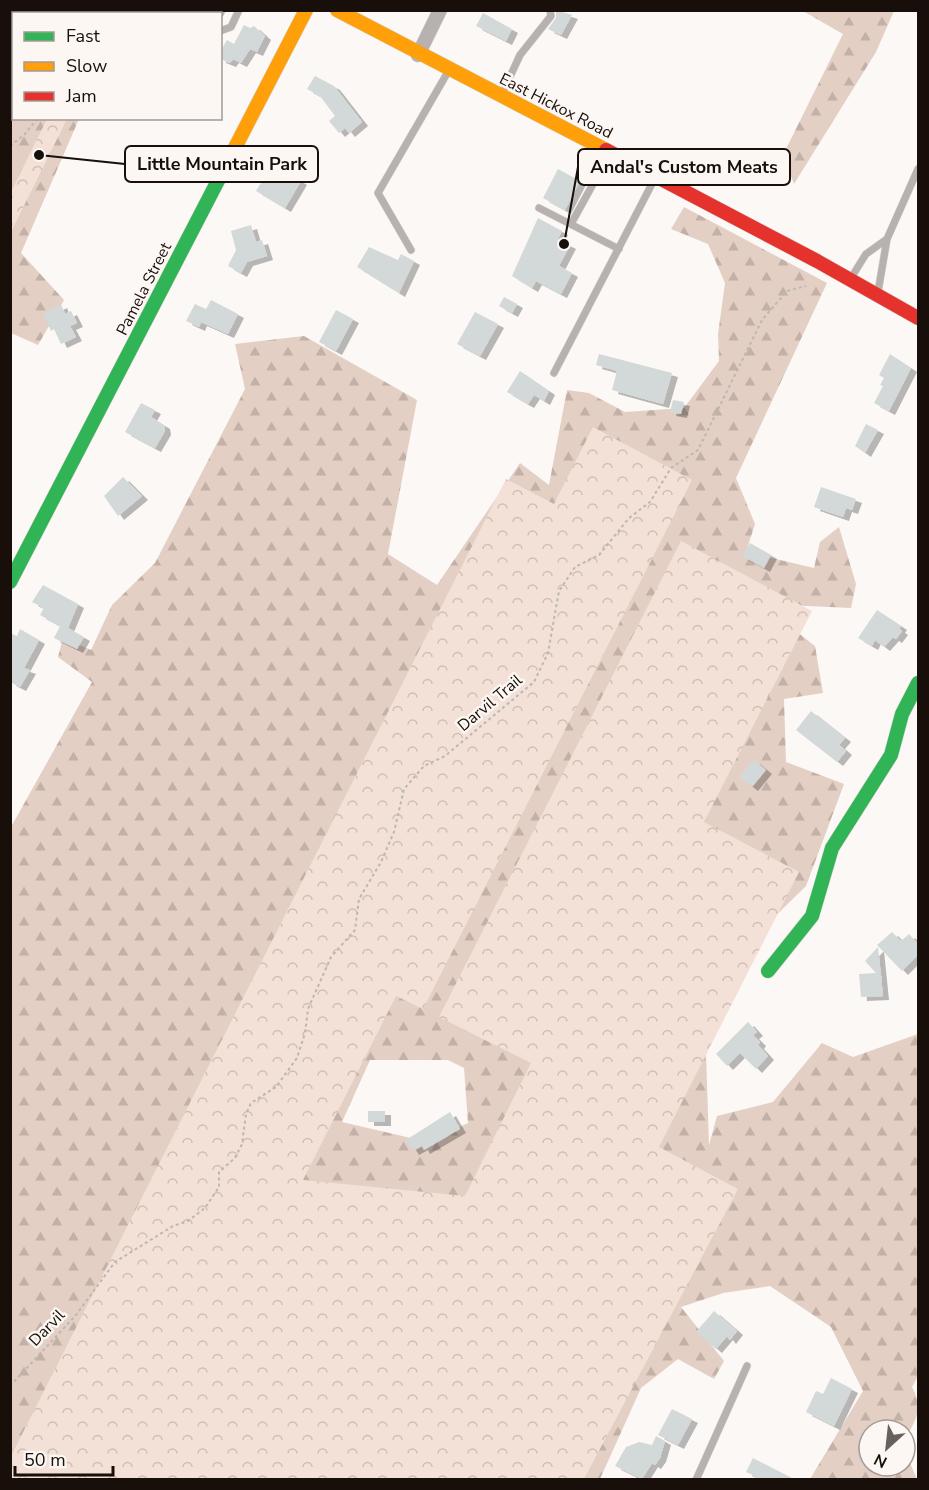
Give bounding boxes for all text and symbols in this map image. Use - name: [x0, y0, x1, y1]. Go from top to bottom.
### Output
- legend: [12, 12, 222, 120]
- text: Fast: [66, 24, 101, 48]
- text: Slow: [66, 54, 107, 78]
- street label: East Hickox Road: [496, 68, 616, 144]
- text: Jam: [65, 84, 97, 108]
- callout: Little Mountain Park: [125, 146, 318, 182]
- callout: Andal's Custom Meats: [578, 149, 790, 185]
- text: Little Mountain Park: [137, 152, 307, 176]
- text: Andal's Custom Meats: [590, 155, 778, 179]
- street label: Pamela Street: [111, 238, 177, 339]
- street label: Darvil Trail: [453, 669, 527, 737]
- street label: Darvil: [24, 1305, 70, 1351]
- north arrow: [857, 1418, 917, 1478]
- scale bar: [15, 1439, 112, 1477]
- text: 50 m: [24, 1448, 66, 1472]
- text: N: [870, 1448, 891, 1473]

